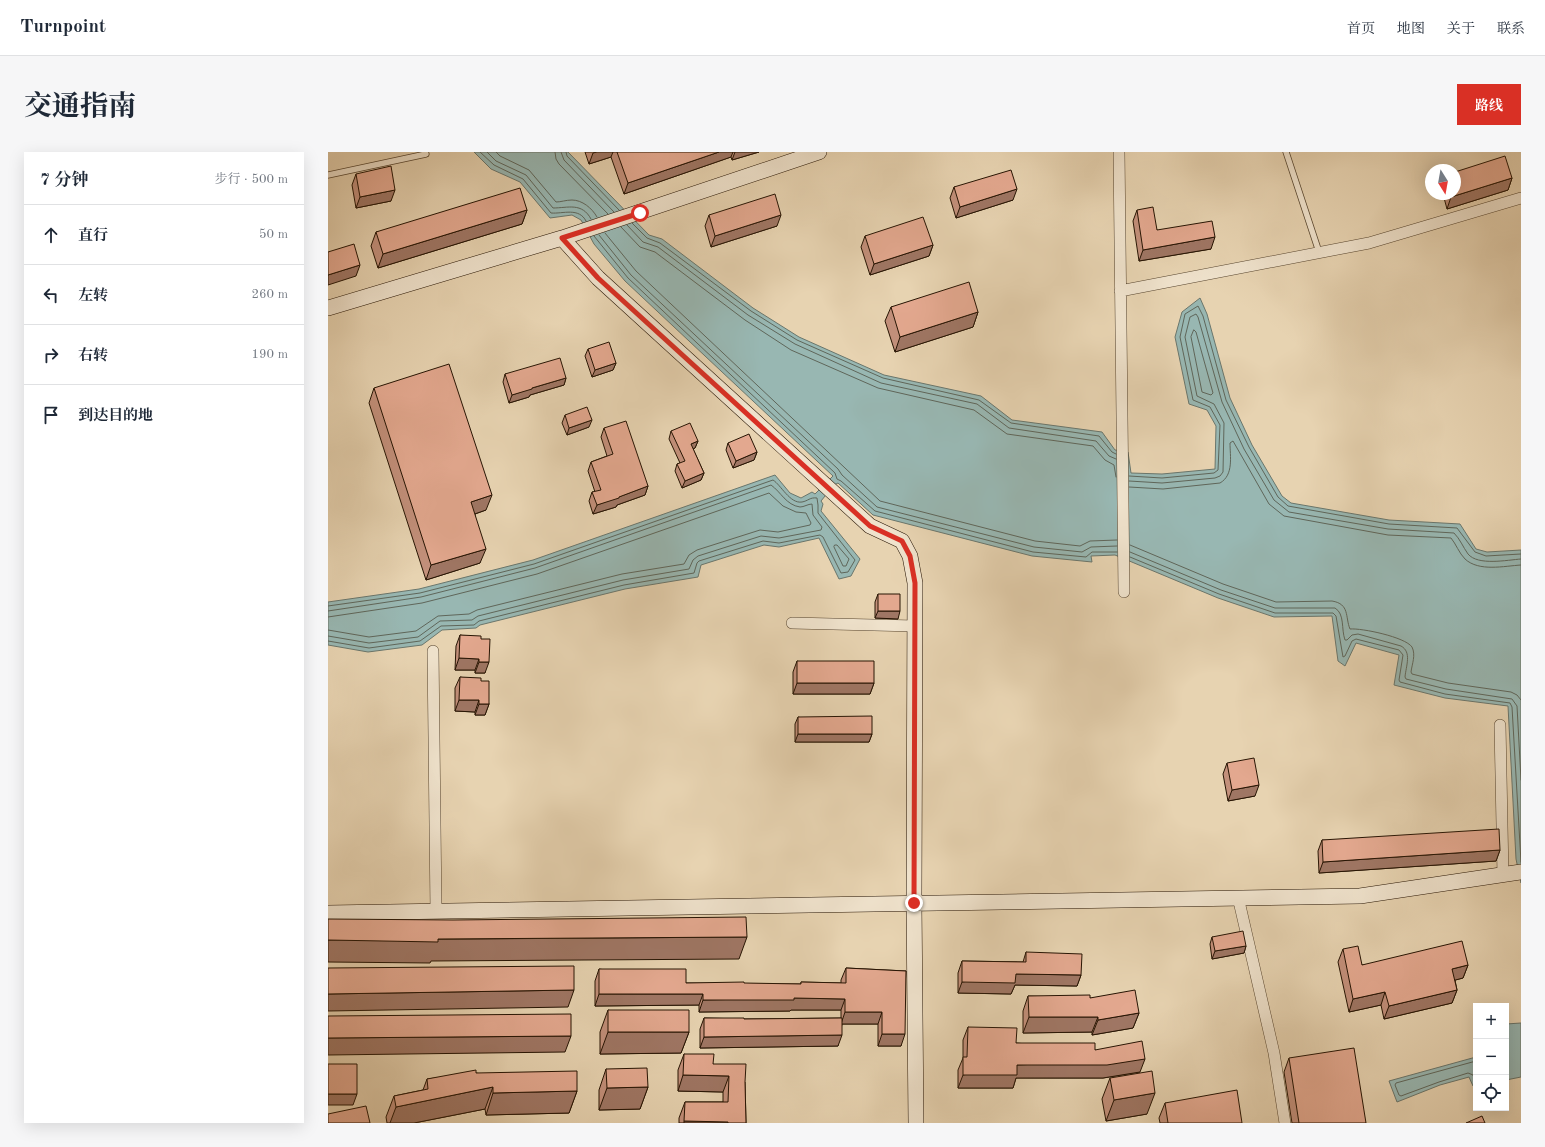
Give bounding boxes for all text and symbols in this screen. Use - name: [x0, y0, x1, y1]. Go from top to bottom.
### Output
- text: Turnpoint: [20, 18, 106, 37]
- text: 首页: [1347, 22, 1375, 36]
- text: 地图: [1397, 22, 1425, 36]
- text: 关于: [1447, 22, 1475, 36]
- text: 联系: [1497, 22, 1525, 36]
- button: 路线: [1457, 84, 1521, 125]
- text: 交通指南: [24, 94, 136, 122]
- north arrow: [1425, 164, 1461, 200]
- text: 7 分钟: [40, 172, 89, 189]
- text: 步行 · 500 m: [214, 173, 288, 186]
- route start: [631, 204, 649, 222]
- icon: ahead: [40, 224, 62, 246]
- text: 50 m: [259, 228, 288, 241]
- text: 直行: [78, 229, 108, 244]
- icon: left: [40, 284, 62, 306]
- text: 260 m: [251, 288, 288, 301]
- text: 左转: [78, 289, 108, 304]
- icon: right: [40, 344, 62, 366]
- text: 190 m: [251, 348, 288, 361]
- text: 右转: [78, 349, 108, 364]
- icon: arrive: [40, 404, 62, 426]
- text: 到达目的地: [78, 409, 153, 424]
- route end: [905, 894, 923, 912]
- map controls: [1473, 1003, 1509, 1111]
- button: +: [1473, 1003, 1509, 1039]
- button: −: [1473, 1039, 1509, 1075]
- button: locate: [1473, 1075, 1509, 1111]

